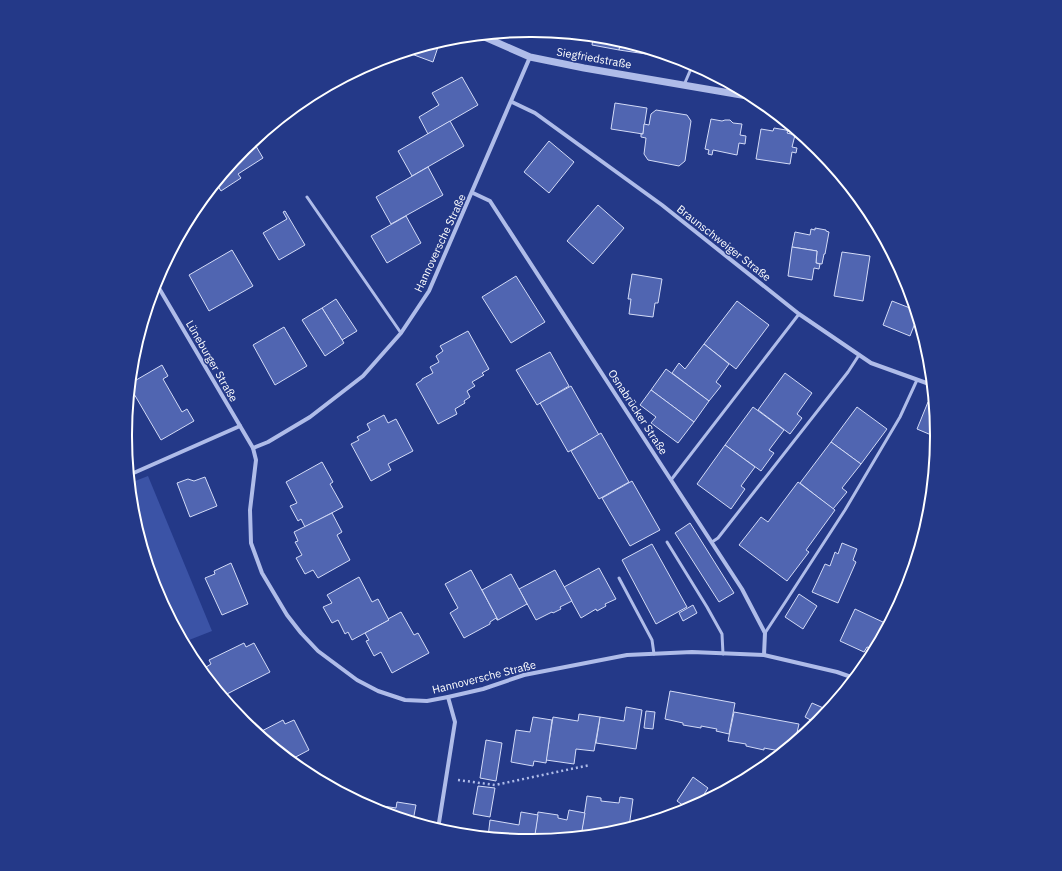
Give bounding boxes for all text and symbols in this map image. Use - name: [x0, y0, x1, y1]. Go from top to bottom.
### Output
- street label: Siegfriedstraße: [555, 45, 633, 71]
- street label: Hannoversche Straße: [411, 192, 469, 294]
- street label: Braunschweiger Straße: [674, 202, 774, 284]
- street label: Lüneburger Straße: [183, 318, 241, 404]
- street label: Osnabrücker Straße: [605, 367, 671, 457]
- street label: Hannoversche Straße: [431, 657, 537, 697]

